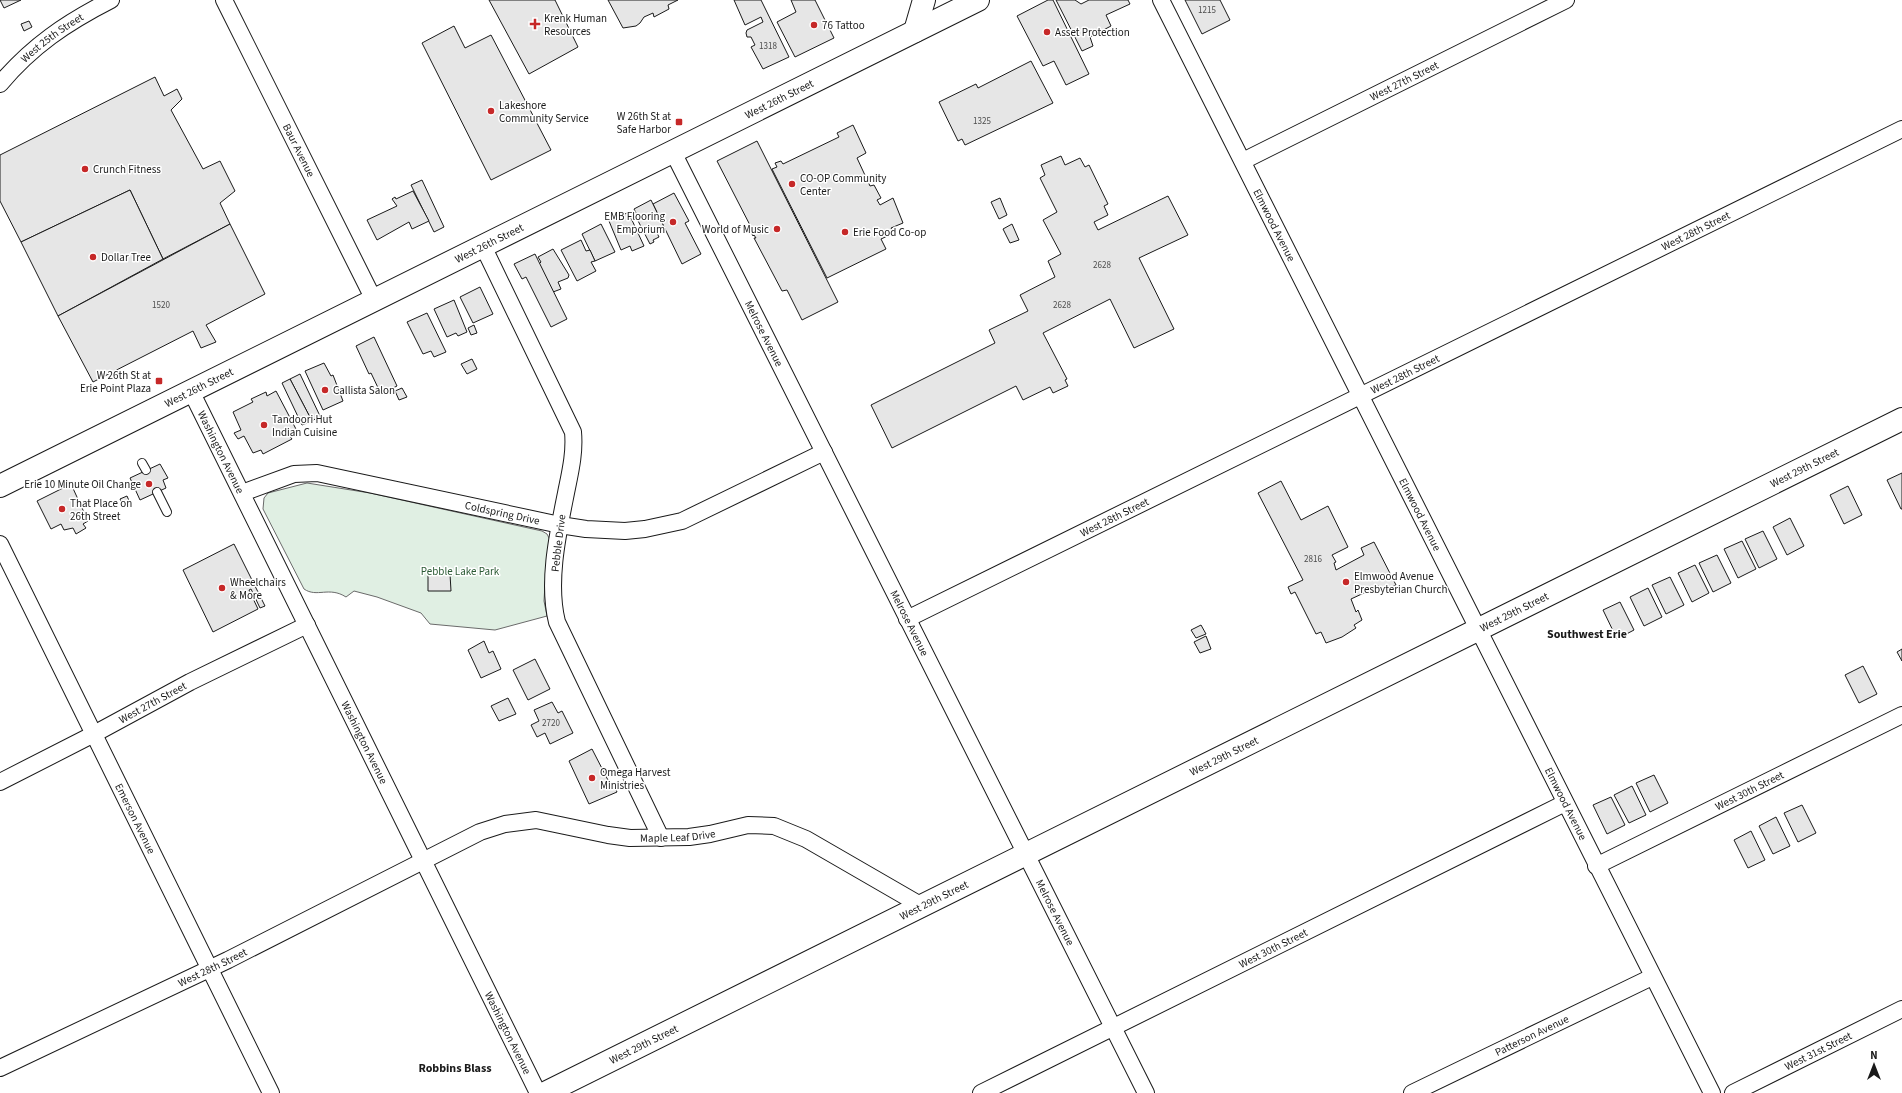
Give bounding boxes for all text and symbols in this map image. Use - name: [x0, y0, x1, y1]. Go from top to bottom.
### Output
- house number: 1215: [1198, 4, 1216, 17]
- street label: West 25th Street: [17, 10, 87, 66]
- place label: Krenk Human Resources: [544, 11, 607, 39]
- marker: Krenk Human Resources: [529, 18, 541, 30]
- place label: 76 Tattoo: [822, 18, 865, 33]
- marker: 76 Tattoo: [809, 20, 819, 30]
- place label: Asset Protection: [1055, 25, 1130, 40]
- marker: Asset Protection: [1042, 27, 1052, 37]
- house number: 1318: [759, 40, 777, 53]
- street label: West 27th Street: [1367, 58, 1441, 105]
- street label: West 26th Street: [742, 76, 816, 123]
- place label: Lakeshore Community Service: [499, 98, 589, 126]
- marker: Lakeshore Community Service: [486, 106, 496, 116]
- place label: W 26th St at Safe Harbor: [616, 109, 671, 137]
- house number: 1325: [973, 115, 991, 128]
- marker: W 26th St at Safe Harbor: [674, 117, 684, 127]
- street label: Baur Avenue: [279, 121, 319, 180]
- place label: Crunch Fitness: [93, 162, 161, 177]
- marker: Crunch Fitness: [80, 164, 90, 174]
- place label: CO-OP Community Center: [800, 171, 886, 199]
- marker: CO-OP Community Center: [787, 179, 797, 189]
- street label: Elmwood Avenue: [1249, 186, 1299, 265]
- street label: West 28th Street: [1659, 208, 1733, 254]
- place label: EMB Flooring Emporium: [604, 209, 665, 237]
- marker: EMB Flooring Emporium: [668, 217, 678, 227]
- street label: West 26th Street: [452, 220, 526, 267]
- place label: World of Music: [702, 222, 769, 237]
- marker: World of Music: [772, 224, 782, 234]
- place label: Erie Food Co-op: [853, 225, 926, 240]
- marker: Erie Food Co-op: [840, 227, 850, 237]
- place label: Dollar Tree: [101, 250, 151, 265]
- marker: Dollar Tree: [88, 252, 98, 262]
- house number: 2628: [1093, 259, 1111, 272]
- street label: Melrose Avenue: [741, 298, 787, 370]
- house number: 1520: [152, 299, 170, 312]
- house number: 2628: [1053, 299, 1071, 312]
- street label: West 28th Street: [1368, 351, 1442, 398]
- street label: West 26th Street: [162, 364, 236, 411]
- place label: W 26th St at Erie Point Plaza: [80, 368, 151, 396]
- marker: W 26th St at Erie Point Plaza: [154, 376, 164, 386]
- place label: Callista Salon: [333, 383, 395, 398]
- marker: Callista Salon: [320, 385, 330, 395]
- street label: Washington Avenue: [194, 408, 248, 497]
- place label: Tandoori Hut Indian Cuisine: [272, 412, 338, 440]
- marker: Tandoori Hut Indian Cuisine: [259, 420, 269, 430]
- street label: West 29th Street: [1768, 445, 1842, 491]
- street label: Elmwood Avenue: [1395, 476, 1445, 554]
- place label: Erie 10 Minute Oil Change: [24, 477, 142, 492]
- marker: Erie 10 Minute Oil Change: [144, 479, 154, 489]
- street label: West 28th Street: [1078, 494, 1152, 541]
- place label: That Place on 26th Street: [70, 496, 132, 524]
- street label: Coldspring Drive: [464, 498, 542, 529]
- marker: That Place on 26th Street: [57, 504, 67, 514]
- street label: Pebble Drive: [548, 513, 570, 573]
- house number: 2816: [1304, 553, 1322, 566]
- park label: Pebble Lake Park: [421, 564, 500, 579]
- place label: Elmwood Avenue Presbyterian Church: [1354, 569, 1447, 597]
- place label: Wheelchairs & More: [230, 575, 286, 603]
- marker: Elmwood Avenue Presbyterian Church: [1341, 577, 1351, 587]
- marker: Wheelchairs & More: [217, 583, 227, 593]
- street label: Melrose Avenue: [886, 587, 932, 659]
- street label: West 29th Street: [1477, 589, 1551, 636]
- district label: Southwest Erie: [1547, 626, 1627, 643]
- street label: West 27th Street: [116, 678, 189, 727]
- street label: Washington Avenue: [337, 699, 391, 787]
- house number: 2720: [542, 717, 560, 730]
- street label: West 29th Street: [1187, 733, 1261, 780]
- place label: Omega Harvest Ministries: [600, 765, 671, 793]
- street label: Elmwood Avenue: [1541, 765, 1591, 843]
- street label: West 30th Street: [1713, 767, 1787, 814]
- marker: Omega Harvest Ministries: [587, 773, 597, 783]
- street label: Emerson Avenue: [111, 781, 159, 857]
- street label: Maple Leaf Drive: [640, 826, 718, 846]
- street label: West 29th Street: [897, 877, 971, 924]
- street label: Melrose Avenue: [1032, 877, 1078, 949]
- street label: West 30th Street: [1236, 925, 1310, 972]
- street label: West 28th Street: [176, 945, 250, 991]
- street label: Washington Avenue: [481, 989, 535, 1078]
- street label: Patterson Avenue: [1493, 1011, 1572, 1060]
- street label: West 29th Street: [607, 1021, 681, 1068]
- street label: West 31st Street: [1782, 1028, 1855, 1074]
- north arrow: [1854, 1045, 1894, 1085]
- text: N: [1870, 1048, 1878, 1063]
- district label: Robbins Blass: [418, 1060, 492, 1077]

